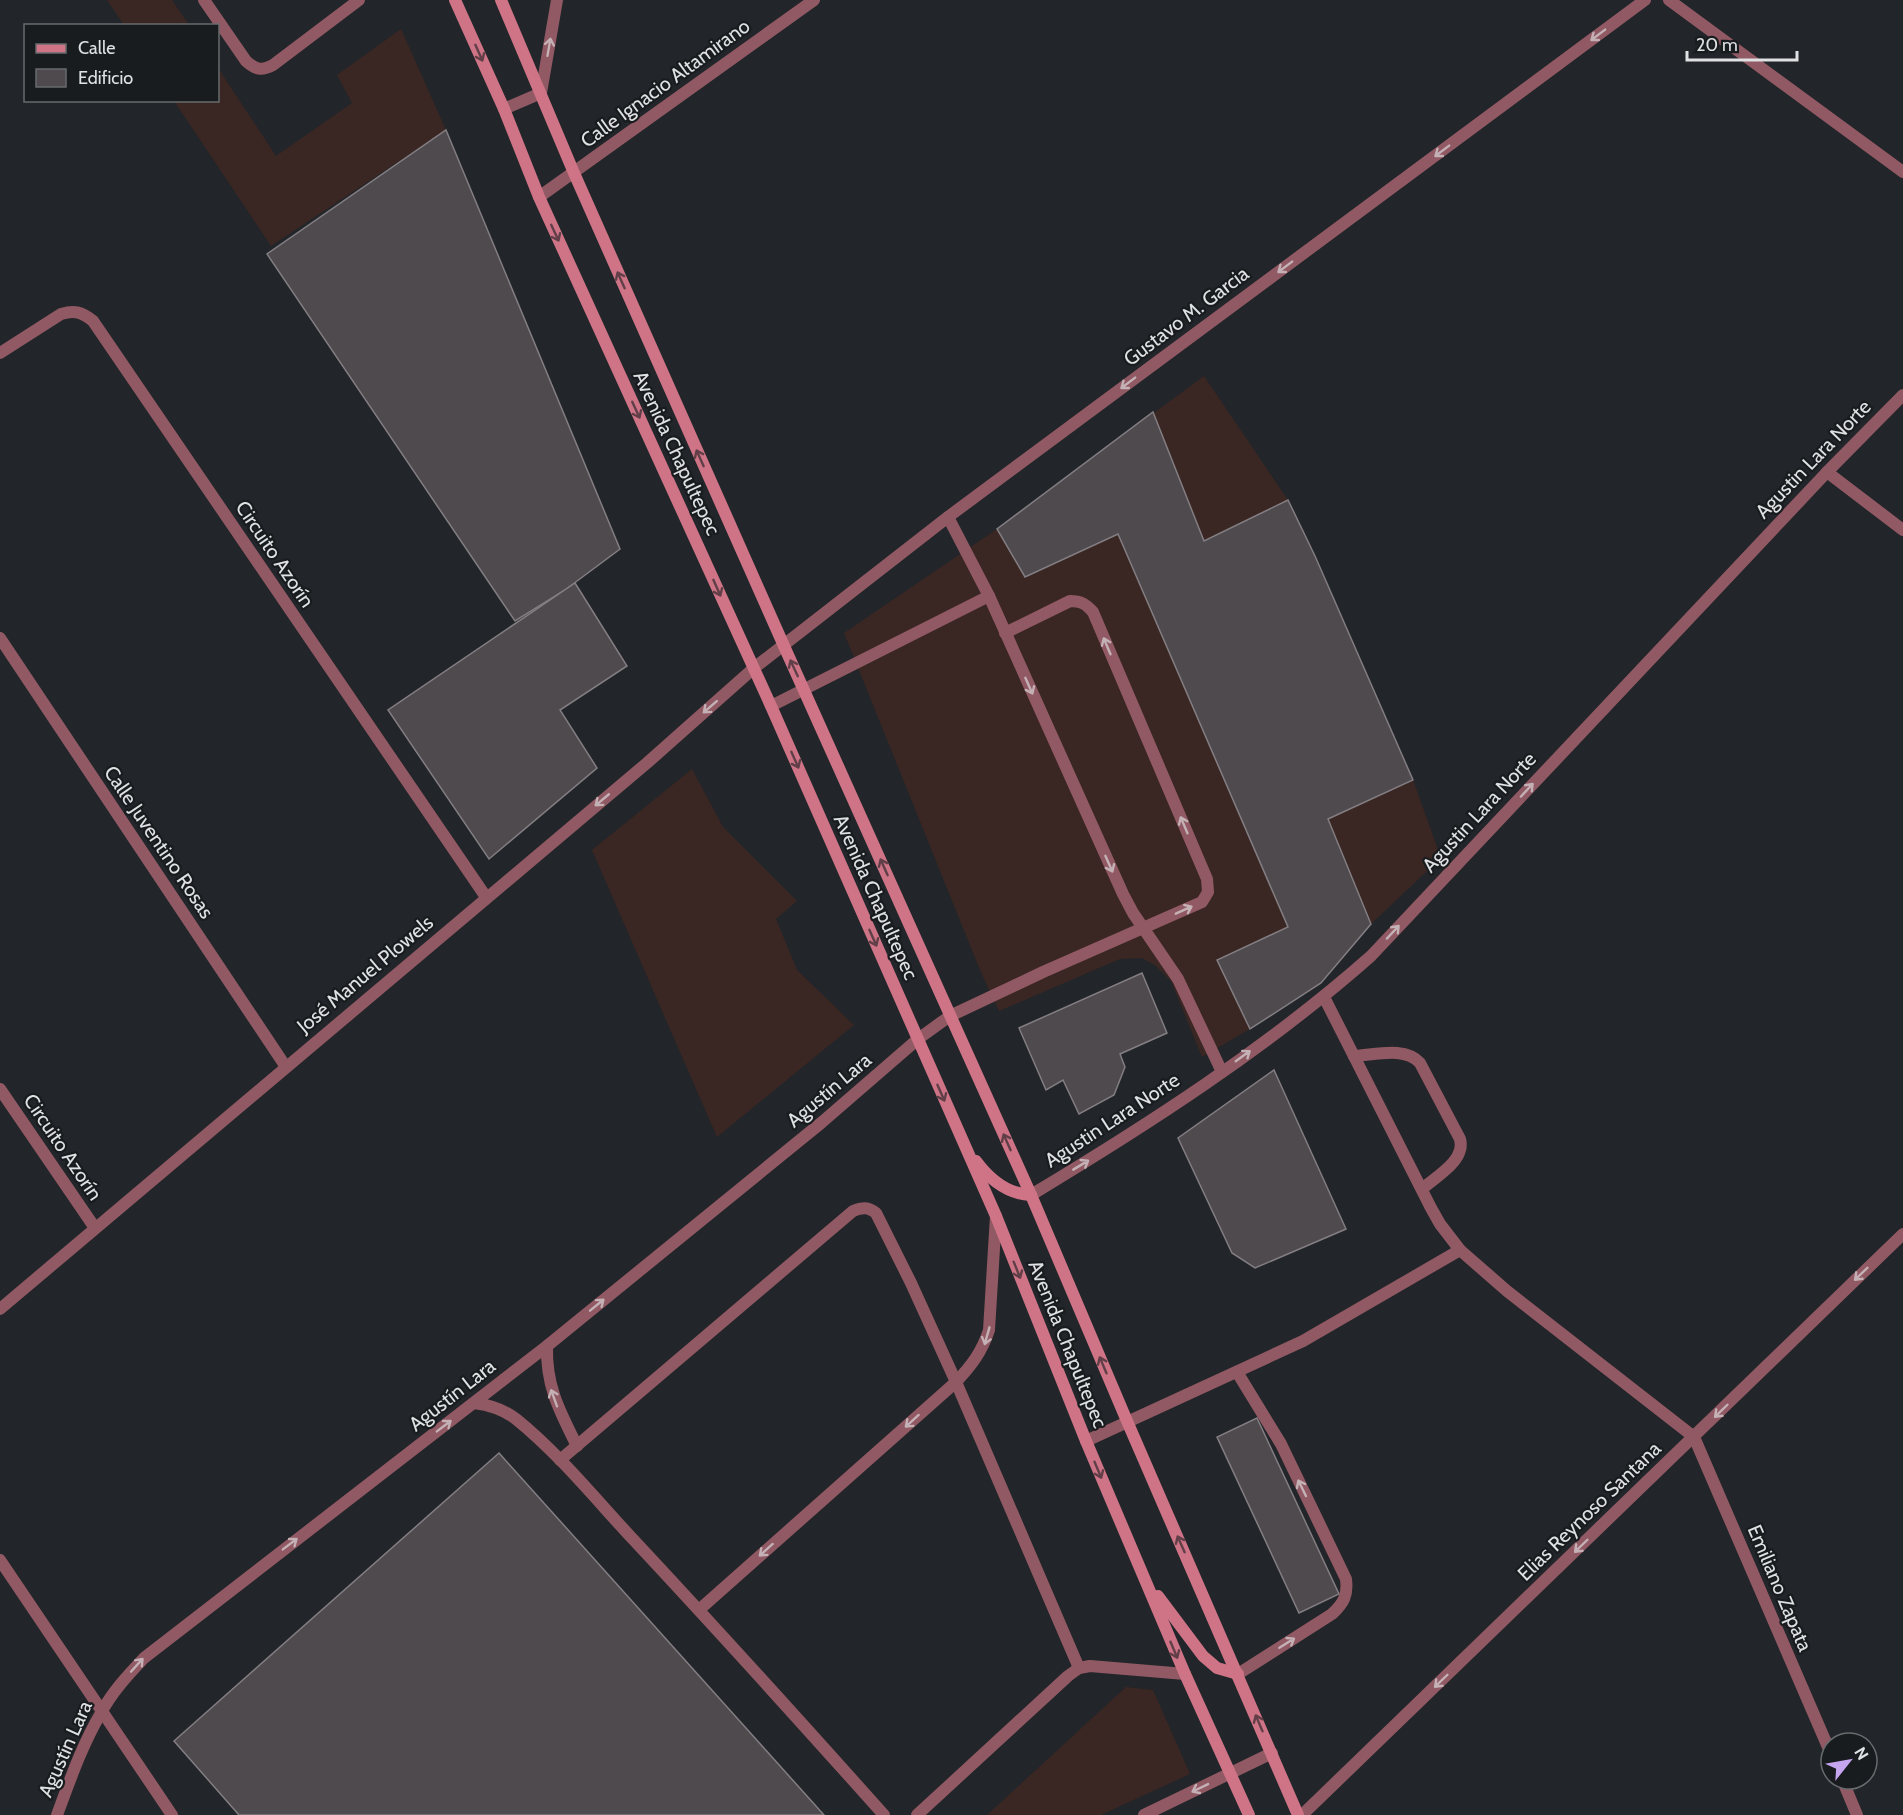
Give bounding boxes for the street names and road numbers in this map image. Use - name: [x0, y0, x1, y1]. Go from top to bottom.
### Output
- street label: Calle Ignacio Altamirano: [576, 14, 754, 152]
- street label: Gustavo M. Garcia: [1119, 261, 1253, 371]
- street label: Avenida Chapultepec: [628, 367, 726, 539]
- street label: Agustin Lara Norte: [1750, 395, 1876, 523]
- street label: Circuito Azorín: [231, 496, 319, 612]
- street label: Agustin Lara Norte: [1417, 747, 1541, 877]
- street label: Calle Juventino Rosas: [99, 761, 219, 923]
- street label: Avenida Chapultepec: [829, 811, 923, 983]
- street label: José Manuel Plowels: [291, 910, 438, 1039]
- street label: Agustín Lara: [782, 1047, 876, 1132]
- street label: Agustin Lara Norte: [1040, 1068, 1184, 1172]
- street label: Circuito Azorín: [19, 1089, 107, 1205]
- street label: Avenida Chapultepec: [1023, 1257, 1113, 1431]
- street label: Agustín Lara: [404, 1354, 500, 1436]
- street label: Elias Reynoso Santana: [1512, 1436, 1666, 1586]
- street label: Emiliano Zapata: [1743, 1521, 1818, 1655]
- street label: Agustín Lara: [33, 1697, 97, 1801]

